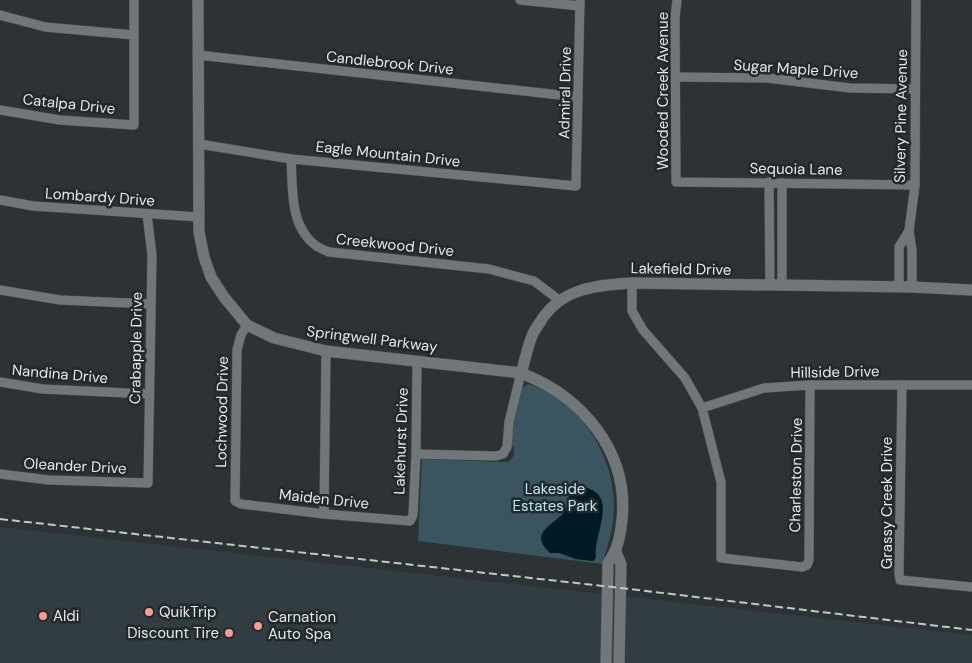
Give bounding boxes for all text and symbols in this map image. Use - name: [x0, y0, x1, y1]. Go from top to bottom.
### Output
- street label: Wooded Creek Avenue: [653, 12, 673, 170]
- street label: Candlebrook Drive: [325, 46, 455, 80]
- street label: Admiral Drive: [554, 47, 576, 139]
- street label: Silvery Pine Avenue: [890, 49, 912, 183]
- street label: Sugar Maple Drive: [733, 55, 859, 83]
- street label: Catalpa Drive: [22, 89, 116, 119]
- street label: Eagle Mountain Drive: [315, 136, 461, 172]
- street label: Sequoia Lane: [749, 158, 843, 180]
- street label: Lombardy Drive: [44, 183, 156, 211]
- street label: Creekwood Drive: [335, 229, 455, 261]
- street label: Lakefield Drive: [630, 258, 732, 280]
- street label: Crabapple Drive: [125, 292, 147, 404]
- street label: Springwell Parkway: [305, 321, 439, 357]
- street label: Lochwood Drive: [211, 356, 233, 468]
- street label: Nandina Drive: [11, 360, 109, 388]
- street label: Hillside Drive: [790, 361, 880, 383]
- street label: Lakehurst Drive: [389, 387, 413, 495]
- street label: Charleston Drive: [785, 417, 807, 533]
- street label: Grassy Creek Drive: [877, 437, 897, 569]
- street label: Oleander Drive: [23, 453, 127, 479]
- park label: Lakeside Estates Park: [513, 479, 598, 516]
- street label: Maiden Drive: [278, 484, 370, 514]
- place label: QuikTrip: [159, 602, 216, 622]
- place label: Aldi: [53, 606, 79, 626]
- marker: QuikTrip: [143, 606, 155, 618]
- place label: Carnation Auto Spa: [268, 607, 336, 644]
- marker: Aldi: [37, 610, 49, 622]
- marker: Carnation Auto Spa: [252, 620, 264, 632]
- place label: Discount Tire: [127, 623, 219, 643]
- marker: Discount Tire: [223, 627, 235, 639]

